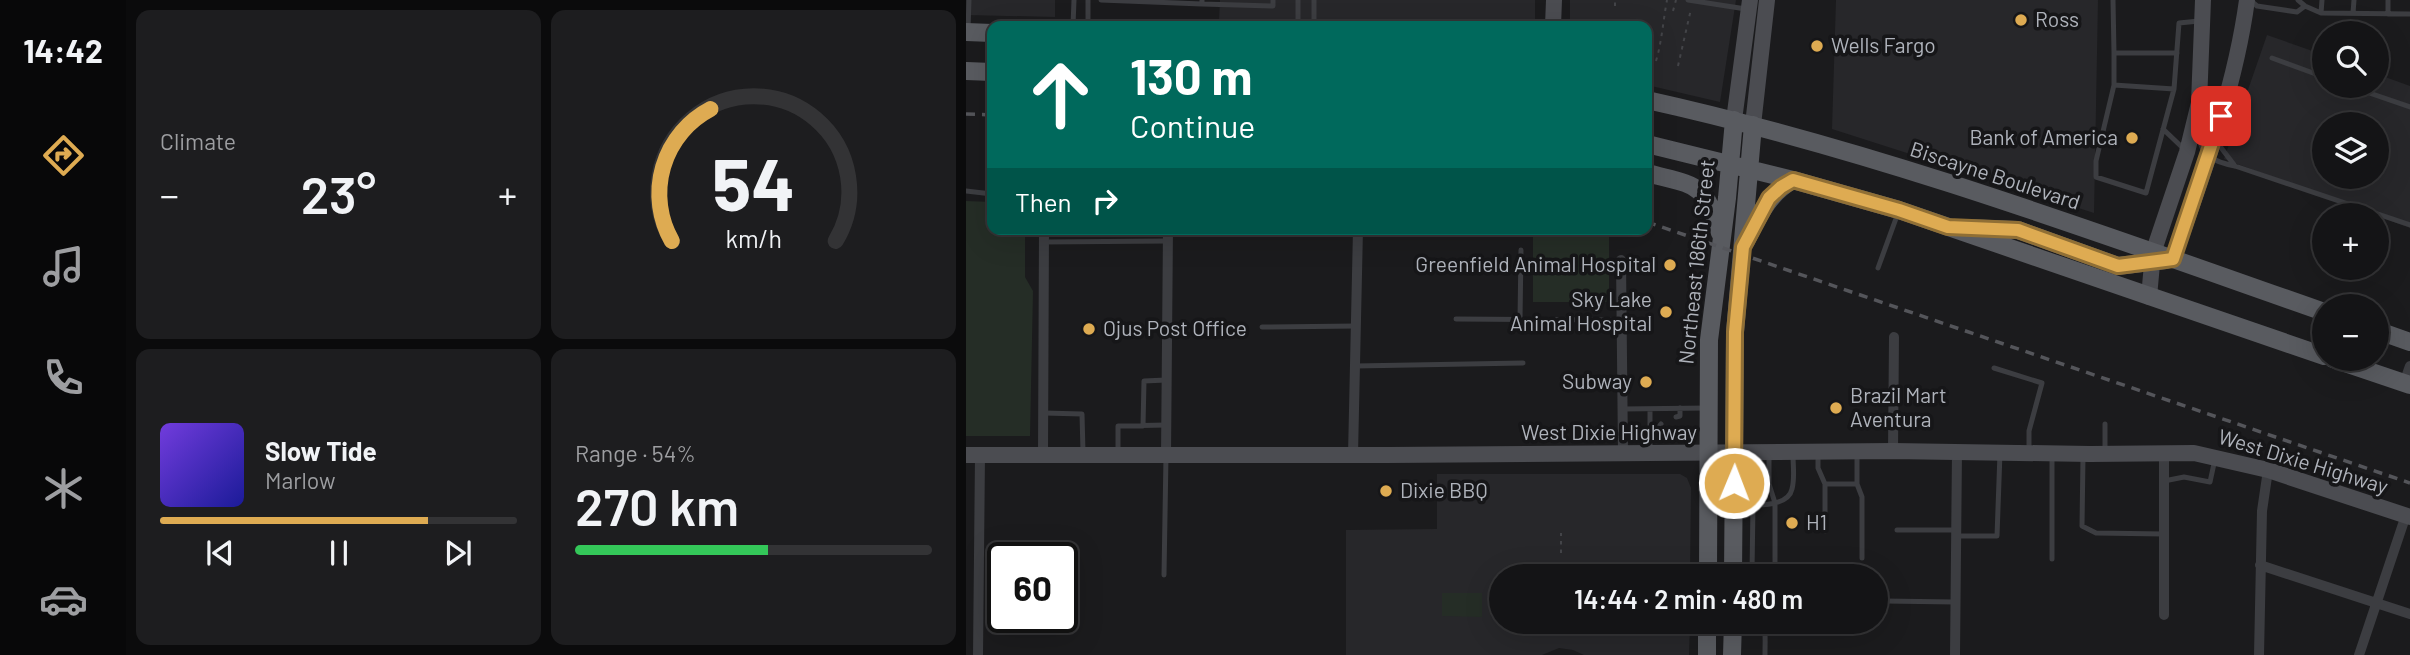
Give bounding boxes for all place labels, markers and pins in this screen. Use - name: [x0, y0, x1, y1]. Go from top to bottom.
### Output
- place label: Ross: [2035, 6, 2079, 31]
- marker: Ross: [2013, 12, 2029, 28]
- place label: Wells Fargo: [1831, 32, 1936, 57]
- marker: Wells Fargo: [1809, 38, 1825, 54]
- pin: [2191, 86, 2251, 146]
- place label: Bank of America: [1969, 124, 2118, 149]
- marker: Bank of America: [2124, 130, 2140, 146]
- place label: Greenfield Animal Hospital: [1415, 251, 1656, 276]
- marker: Greenfield Animal Hospital: [1662, 257, 1678, 273]
- place label: Sky Lake Animal Hospital: [1510, 286, 1652, 335]
- marker: Sky Lake Animal Hospital: [1658, 304, 1674, 320]
- place label: Ojus Post Office: [1103, 315, 1247, 340]
- marker: Ojus Post Office: [1081, 321, 1097, 337]
- place label: Subway: [1562, 368, 1632, 393]
- marker: Subway: [1638, 374, 1654, 390]
- place label: Brazil Mart Aventura: [1850, 382, 1947, 431]
- marker: Brazil Mart Aventura: [1828, 400, 1844, 416]
- place label: Dixie BBQ: [1400, 477, 1488, 502]
- marker: Dixie BBQ: [1378, 483, 1394, 499]
- place label: H1: [1806, 509, 1827, 534]
- marker: H1: [1784, 515, 1800, 531]

